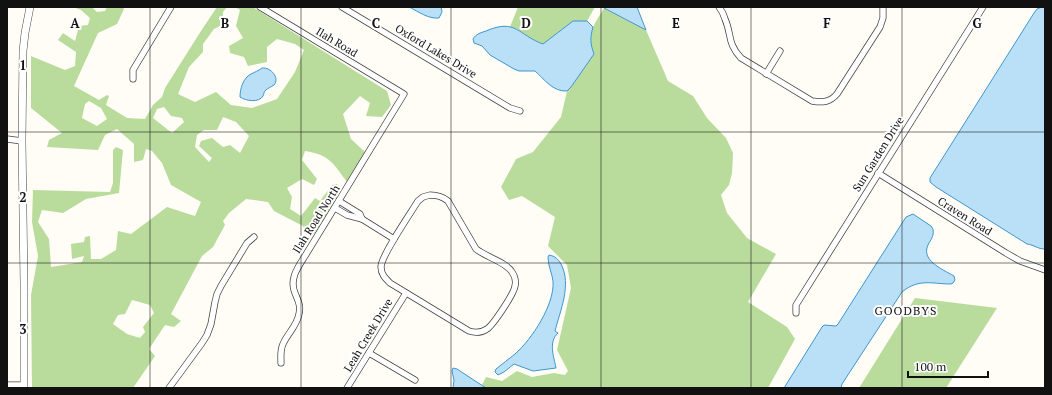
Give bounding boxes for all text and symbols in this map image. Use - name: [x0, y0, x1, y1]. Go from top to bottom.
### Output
- text: A: [70, 14, 80, 32]
- text: B: [221, 14, 229, 32]
- text: C: [372, 14, 380, 32]
- text: D: [521, 14, 531, 32]
- text: E: [672, 14, 680, 32]
- text: F: [823, 14, 831, 32]
- text: G: [972, 14, 982, 32]
- street label: Oxford Lakes Drive: [393, 21, 480, 81]
- street label: Ilah Road: [313, 24, 361, 60]
- text: 1: [19, 56, 27, 74]
- street label: Sun Garden Drive: [849, 113, 907, 194]
- street label: Ilah Road North: [289, 182, 343, 256]
- text: 2: [19, 188, 27, 206]
- street label: Craven Road: [935, 194, 995, 238]
- street label: Leah Creek Drive: [341, 295, 396, 374]
- district label: GOODBYS: [874, 303, 938, 318]
- text: 3: [19, 320, 27, 338]
- scale bar: [908, 353, 988, 379]
- text: 100 m: [914, 359, 947, 374]

